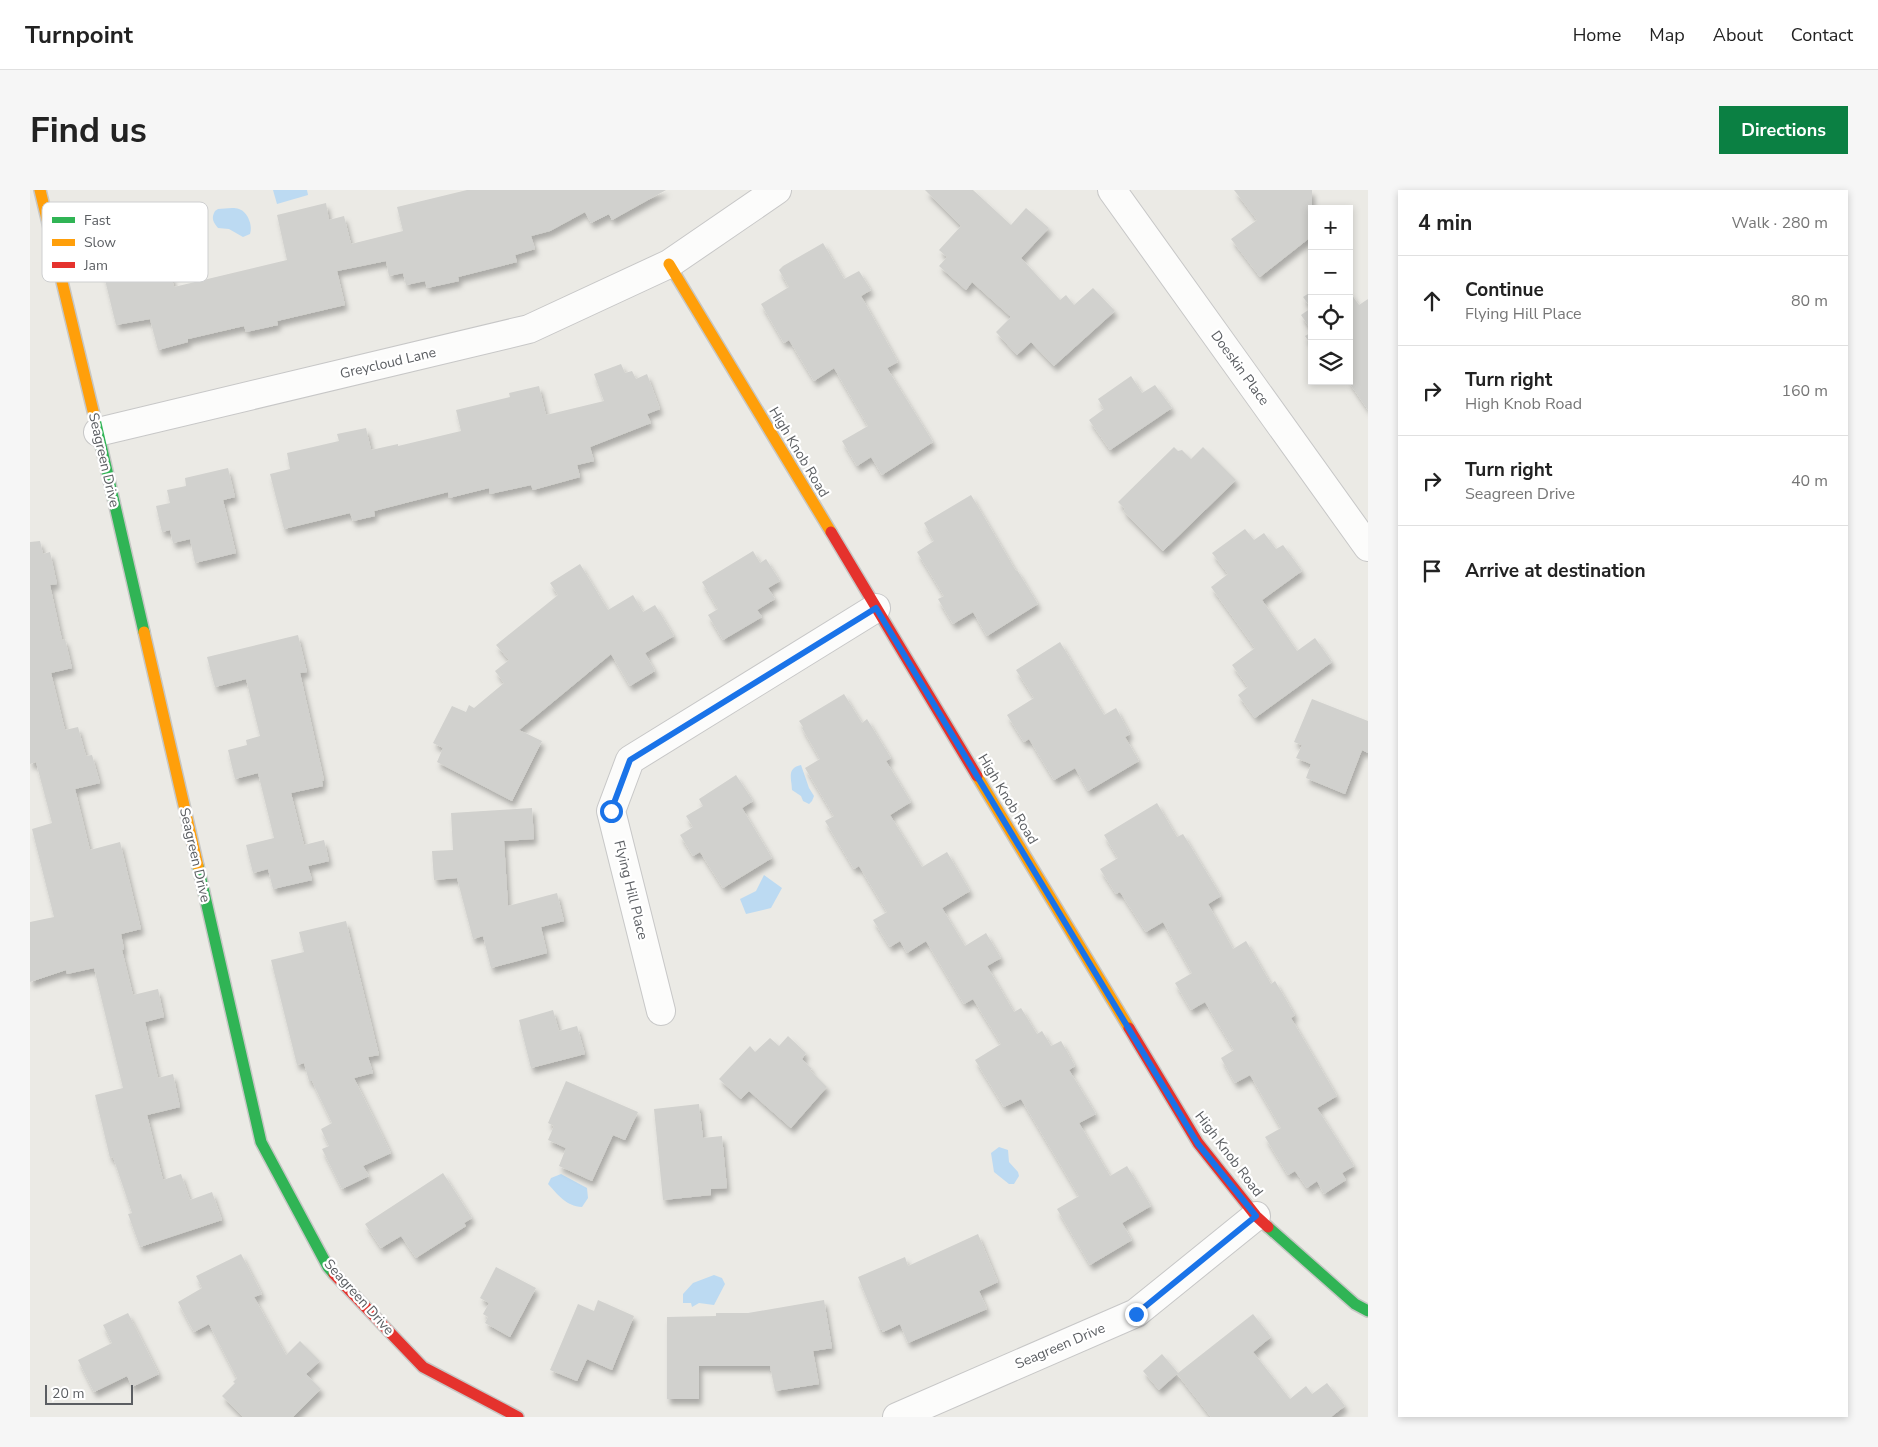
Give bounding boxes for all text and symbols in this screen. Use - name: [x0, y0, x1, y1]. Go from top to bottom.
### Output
- text: Turnpoint: [25, 19, 133, 51]
- text: Home: [1573, 23, 1621, 47]
- text: Map: [1649, 23, 1685, 47]
- text: About: [1713, 23, 1763, 47]
- text: Contact: [1791, 23, 1853, 47]
- button: Directions: [1719, 106, 1848, 154]
- text: Find us: [30, 107, 147, 154]
- legend: [42, 202, 208, 282]
- map controls: [1308, 205, 1353, 385]
- button: +: [1308, 205, 1353, 250]
- text: 4 min: [1418, 209, 1472, 237]
- text: Fast: [84, 211, 110, 230]
- text: Walk · 280 m: [1732, 212, 1828, 234]
- text: Slow: [84, 233, 116, 252]
- button: −: [1308, 250, 1353, 295]
- text: Jam: [83, 256, 108, 275]
- text: Continue: [1465, 277, 1544, 303]
- icon: ahead: [1418, 287, 1446, 315]
- text: 80 m: [1791, 290, 1828, 312]
- button: locate: [1308, 295, 1353, 340]
- text: Flying Hill Place: [1465, 303, 1581, 325]
- street label: Doeskin Place: [1206, 327, 1274, 409]
- button: layers: [1308, 340, 1353, 385]
- street label: Greycloud Lane: [338, 343, 438, 383]
- text: Turn right: [1465, 367, 1552, 393]
- icon: right: [1418, 377, 1446, 405]
- text: 160 m: [1781, 380, 1828, 402]
- text: High Knob Road: [1465, 393, 1582, 415]
- street label: High Knob Road: [764, 403, 834, 501]
- street label: Seagreen Drive: [84, 411, 124, 509]
- text: Turn right: [1465, 457, 1552, 483]
- icon: right: [1418, 467, 1446, 495]
- text: 40 m: [1791, 470, 1828, 492]
- text: Seagreen Drive: [1465, 483, 1575, 505]
- icon: arrive: [1418, 557, 1446, 585]
- text: Arrive at destination: [1465, 558, 1646, 584]
- street label: High Knob Road: [973, 750, 1043, 848]
- route start: [600, 800, 623, 823]
- street label: Seagreen Drive: [175, 806, 215, 904]
- street label: Flying Hill Place: [609, 838, 653, 942]
- street label: High Knob Road: [1191, 1107, 1267, 1201]
- street label: Seagreen Drive: [320, 1255, 398, 1339]
- route end: [1125, 1303, 1148, 1326]
- street label: Seagreen Drive: [1012, 1318, 1108, 1374]
- scale bar: [45, 1382, 132, 1405]
- text: 20 m: [52, 1384, 84, 1403]

